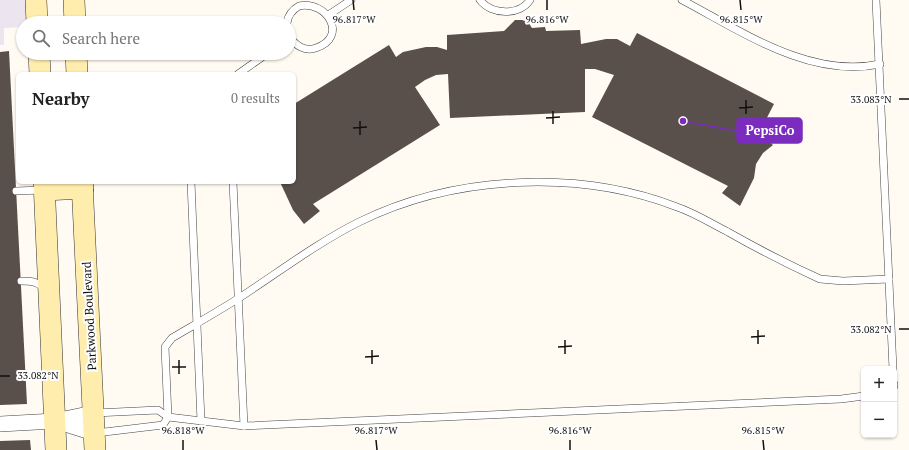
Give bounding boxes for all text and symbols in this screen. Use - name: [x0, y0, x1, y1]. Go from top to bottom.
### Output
- text: 96.817°W: [332, 13, 376, 26]
- text: 96.816°W: [525, 13, 569, 26]
- text: 96.815°W: [719, 13, 763, 26]
- search box: [16, 16, 296, 60]
- icon: search: [30, 27, 52, 49]
- text: Search here: [62, 28, 140, 48]
- text: Nearby: [32, 87, 90, 110]
- text: 0 results: [231, 89, 280, 107]
- text: 33.083°N: [851, 93, 892, 106]
- callout: PepsiCo: [737, 118, 802, 143]
- text: PepsiCo: [746, 121, 795, 139]
- street label: Parkwood Boulevard: [79, 261, 99, 371]
- text: 33.082°N: [851, 323, 892, 336]
- map controls: [861, 366, 897, 438]
- button: +: [861, 366, 897, 402]
- text: 33.082°N: [18, 369, 59, 382]
- button: −: [861, 402, 897, 438]
- text: 96.818°W: [161, 424, 205, 437]
- text: 96.817°W: [354, 424, 398, 437]
- text: 96.816°W: [548, 424, 592, 437]
- text: 96.815°W: [741, 424, 785, 437]

